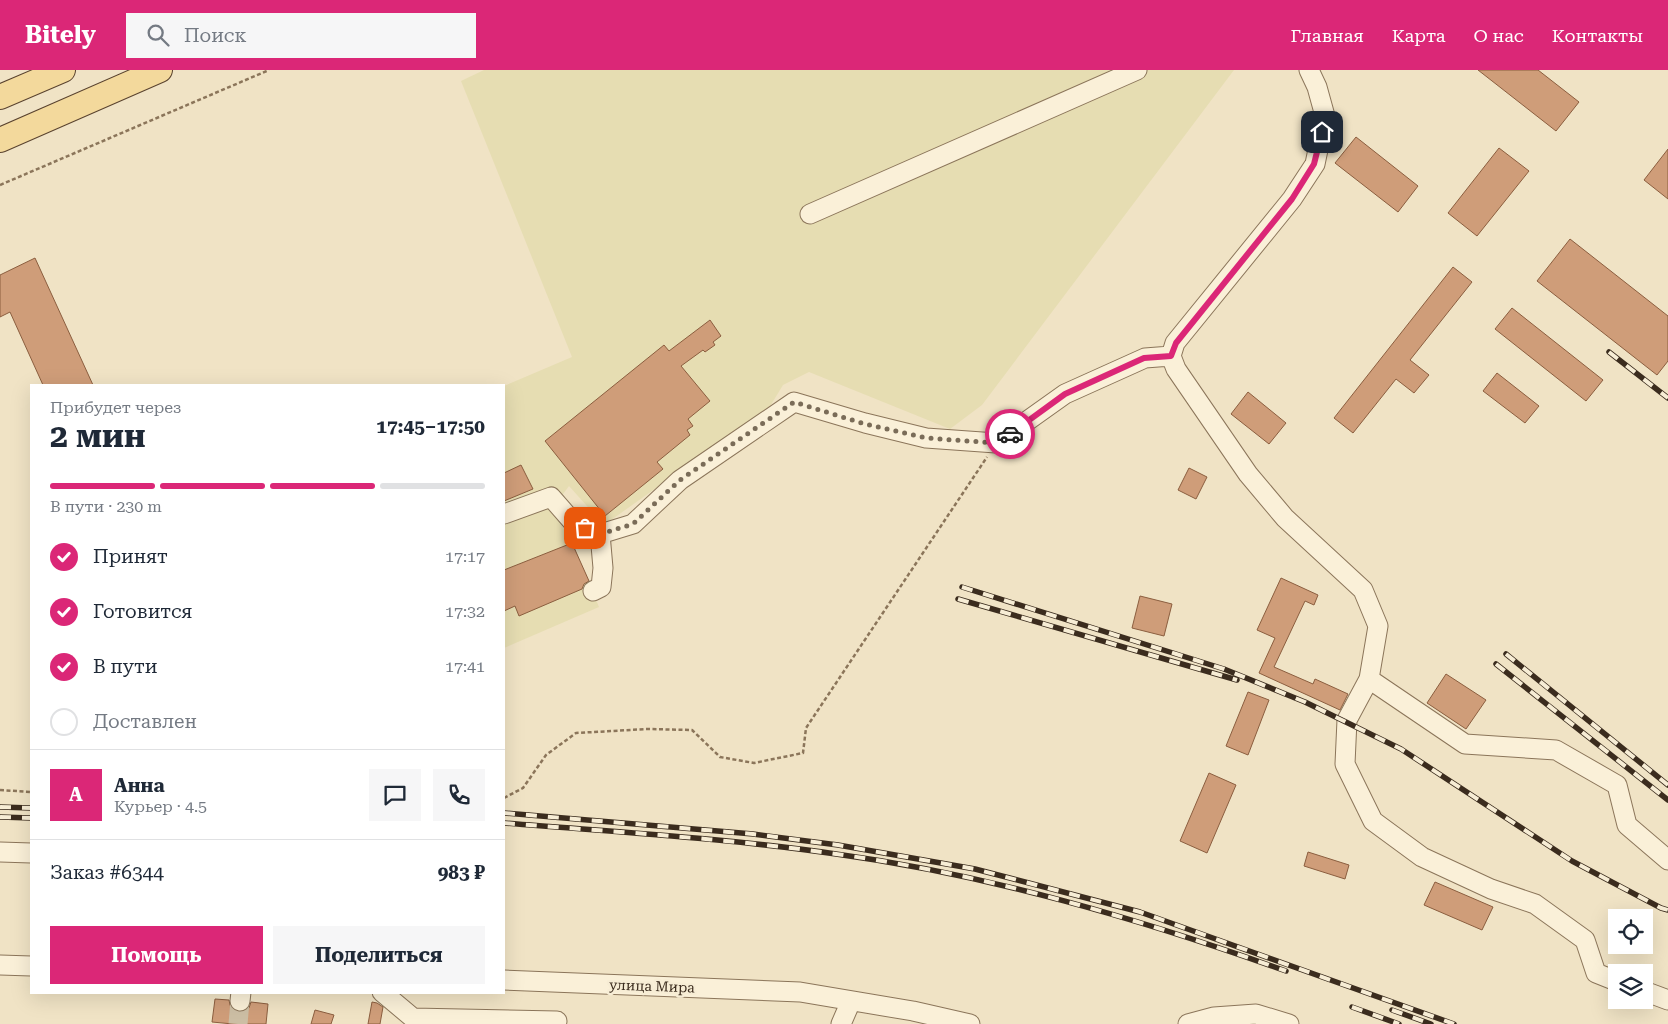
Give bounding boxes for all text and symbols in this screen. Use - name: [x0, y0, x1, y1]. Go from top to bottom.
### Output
- search box: [126, 13, 476, 58]
- text: Bitely: [25, 21, 96, 49]
- icon: search: [144, 21, 172, 49]
- text: Поиск: [184, 24, 247, 47]
- text: Главная: [1291, 25, 1364, 46]
- text: Карта: [1392, 25, 1446, 46]
- text: О нас: [1474, 25, 1524, 46]
- text: Контакты: [1552, 25, 1643, 46]
- pin: [1301, 111, 1343, 153]
- icon: home: [1308, 118, 1336, 146]
- text: Прибудет через: [50, 398, 181, 417]
- courier: [985, 409, 1035, 459]
- text: 17:45–17:50: [376, 415, 485, 438]
- text: 2 мин: [50, 417, 146, 455]
- icon: car: [996, 420, 1024, 448]
- text: В пути · 230 m: [50, 497, 162, 516]
- pin: [564, 507, 606, 549]
- icon: bag: [571, 514, 599, 542]
- icon: check: [50, 543, 78, 571]
- text: Принят: [93, 545, 168, 568]
- text: 17:17: [445, 547, 485, 566]
- icon: check: [50, 598, 78, 626]
- text: Готовится: [93, 600, 192, 623]
- text: 17:32: [445, 602, 485, 621]
- icon: check: [50, 653, 78, 681]
- text: В пути: [93, 655, 157, 678]
- text: 17:41: [445, 657, 485, 676]
- text: Доставлен: [93, 710, 197, 733]
- button: chat: [369, 769, 421, 821]
- button: phone: [433, 769, 485, 821]
- text: Анна: [114, 774, 165, 797]
- text: А: [69, 783, 83, 806]
- text: Курьер · 4.5: [114, 797, 207, 816]
- text: Заказ #6344: [50, 861, 164, 884]
- text: 983 ₽: [438, 861, 485, 884]
- map controls: [1608, 909, 1653, 1009]
- button: locate: [1608, 909, 1653, 954]
- button: Помощь: [50, 926, 263, 984]
- button: Поделиться: [273, 926, 485, 984]
- button: layers: [1608, 964, 1653, 1009]
- street label: улица Мира: [609, 977, 695, 996]

